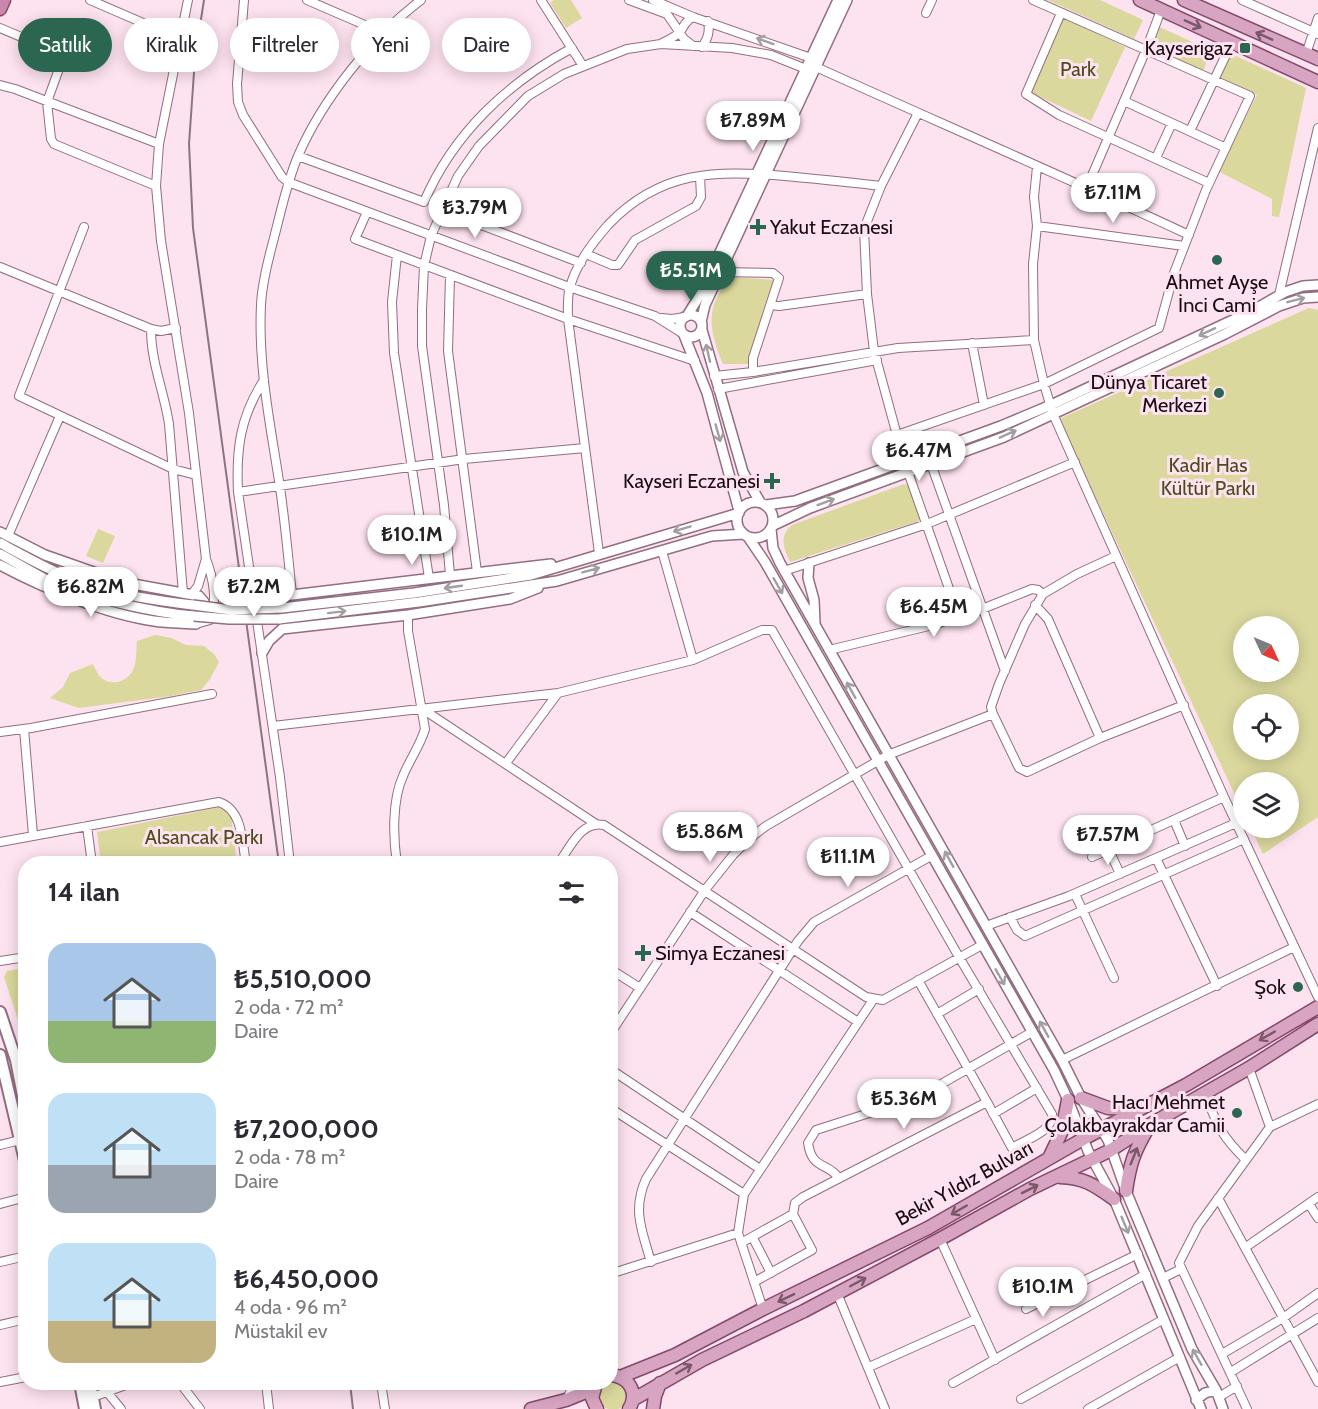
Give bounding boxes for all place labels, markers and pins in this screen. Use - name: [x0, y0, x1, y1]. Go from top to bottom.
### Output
- place label: Kayserigaz: [1144, 36, 1233, 60]
- marker: Kayserigaz: [1238, 41, 1252, 55]
- pin: ₺7.89M: [704, 101, 802, 152]
- pin: ₺7.11M: [1064, 173, 1162, 224]
- pin: ₺3.79M: [426, 188, 524, 239]
- place label: Yakut Eczanesi: [769, 215, 893, 239]
- marker: Yakut Eczanesi: [751, 220, 765, 234]
- pin: ₺5.51M: [642, 251, 740, 302]
- marker: Ahmet Ayşe İnci Cami: [1210, 253, 1224, 267]
- place label: Ahmet Ayşe İnci Cami: [1166, 270, 1268, 317]
- place label: Dünya Ticaret Merkezi: [1091, 370, 1207, 417]
- marker: Dünya Ticaret Merkezi: [1212, 386, 1226, 400]
- pin: ₺6.47M: [870, 431, 968, 482]
- place label: Kayseri Eczanesi: [623, 469, 760, 493]
- marker: Kayseri Eczanesi: [765, 474, 779, 488]
- pin: ₺10.1M: [363, 515, 461, 566]
- pin: ₺6.82M: [42, 567, 140, 618]
- pin: ₺7.2M: [212, 567, 296, 618]
- pin: ₺6.45M: [885, 587, 983, 638]
- pin: ₺5.86M: [661, 812, 759, 863]
- pin: ₺7.57M: [1059, 815, 1157, 866]
- pin: ₺11.1M: [799, 837, 897, 888]
- place label: Simya Eczanesi: [655, 941, 785, 965]
- marker: Simya Eczanesi: [636, 946, 650, 960]
- place label: Şok: [1254, 975, 1286, 999]
- marker: Şok: [1291, 980, 1305, 994]
- pin: ₺5.36M: [855, 1079, 953, 1130]
- place label: Hacı Mehmet Çolakbayrakdar Camii: [1045, 1090, 1225, 1137]
- marker: Hacı Mehmet Çolakbayrakdar Camii: [1230, 1106, 1244, 1120]
- pin: ₺10.1M: [994, 1267, 1092, 1318]

